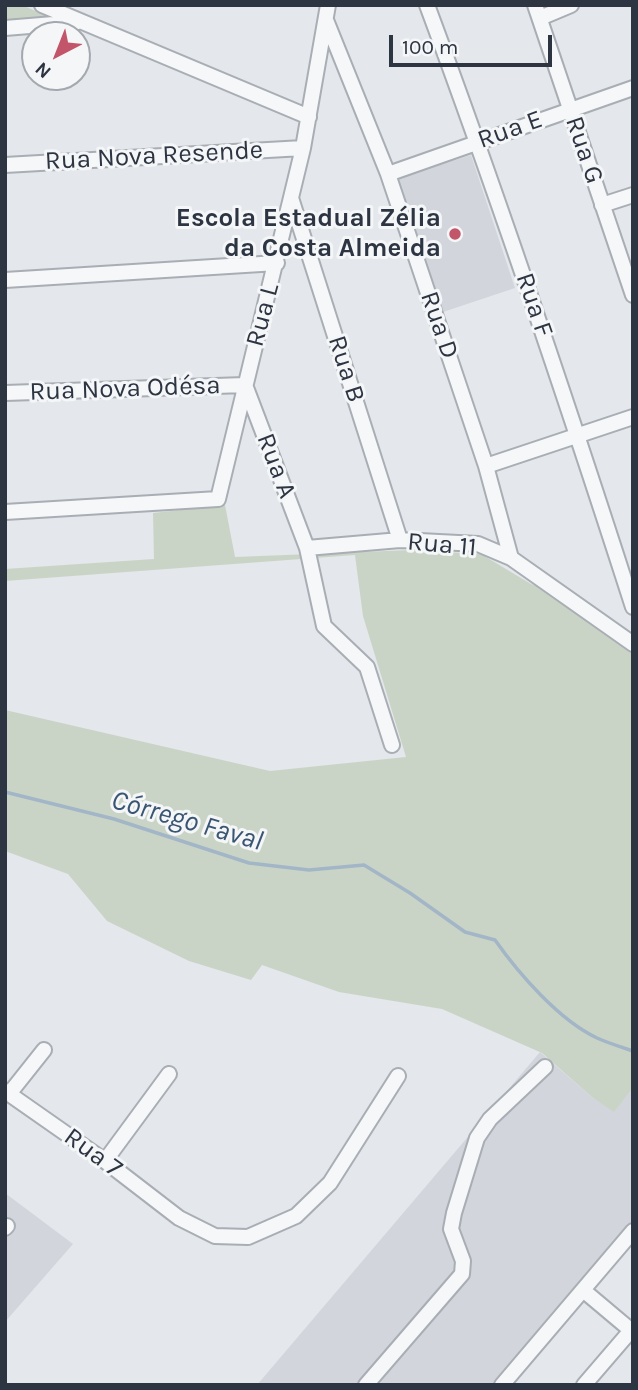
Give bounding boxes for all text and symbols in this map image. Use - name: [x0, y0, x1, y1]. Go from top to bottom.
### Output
- north arrow: [21, 21, 91, 91]
- scale bar: [393, 21, 556, 65]
- text: 100 m: [402, 35, 459, 59]
- text: N: [31, 57, 56, 83]
- street label: Rua E: [473, 104, 547, 156]
- street label: Rua G: [558, 112, 610, 188]
- street label: Rua Nova Resende: [44, 135, 264, 177]
- place label: Escola Estadual Zélia da Costa Almeida: [176, 203, 441, 264]
- marker: Escola Estadual Zélia da Costa Almeida: [447, 226, 463, 242]
- street label: Rua F: [509, 269, 559, 341]
- street label: Rua L: [240, 280, 286, 350]
- street label: Rua D: [413, 287, 465, 363]
- street label: Rua B: [321, 332, 371, 406]
- street label: Rua Nova Odésa: [29, 370, 221, 408]
- street label: Rua A: [249, 429, 303, 503]
- street label: Rua 11: [406, 526, 478, 564]
- water label: Córrego Faval: [107, 783, 267, 859]
- street label: Rua 7: [58, 1121, 128, 1185]

